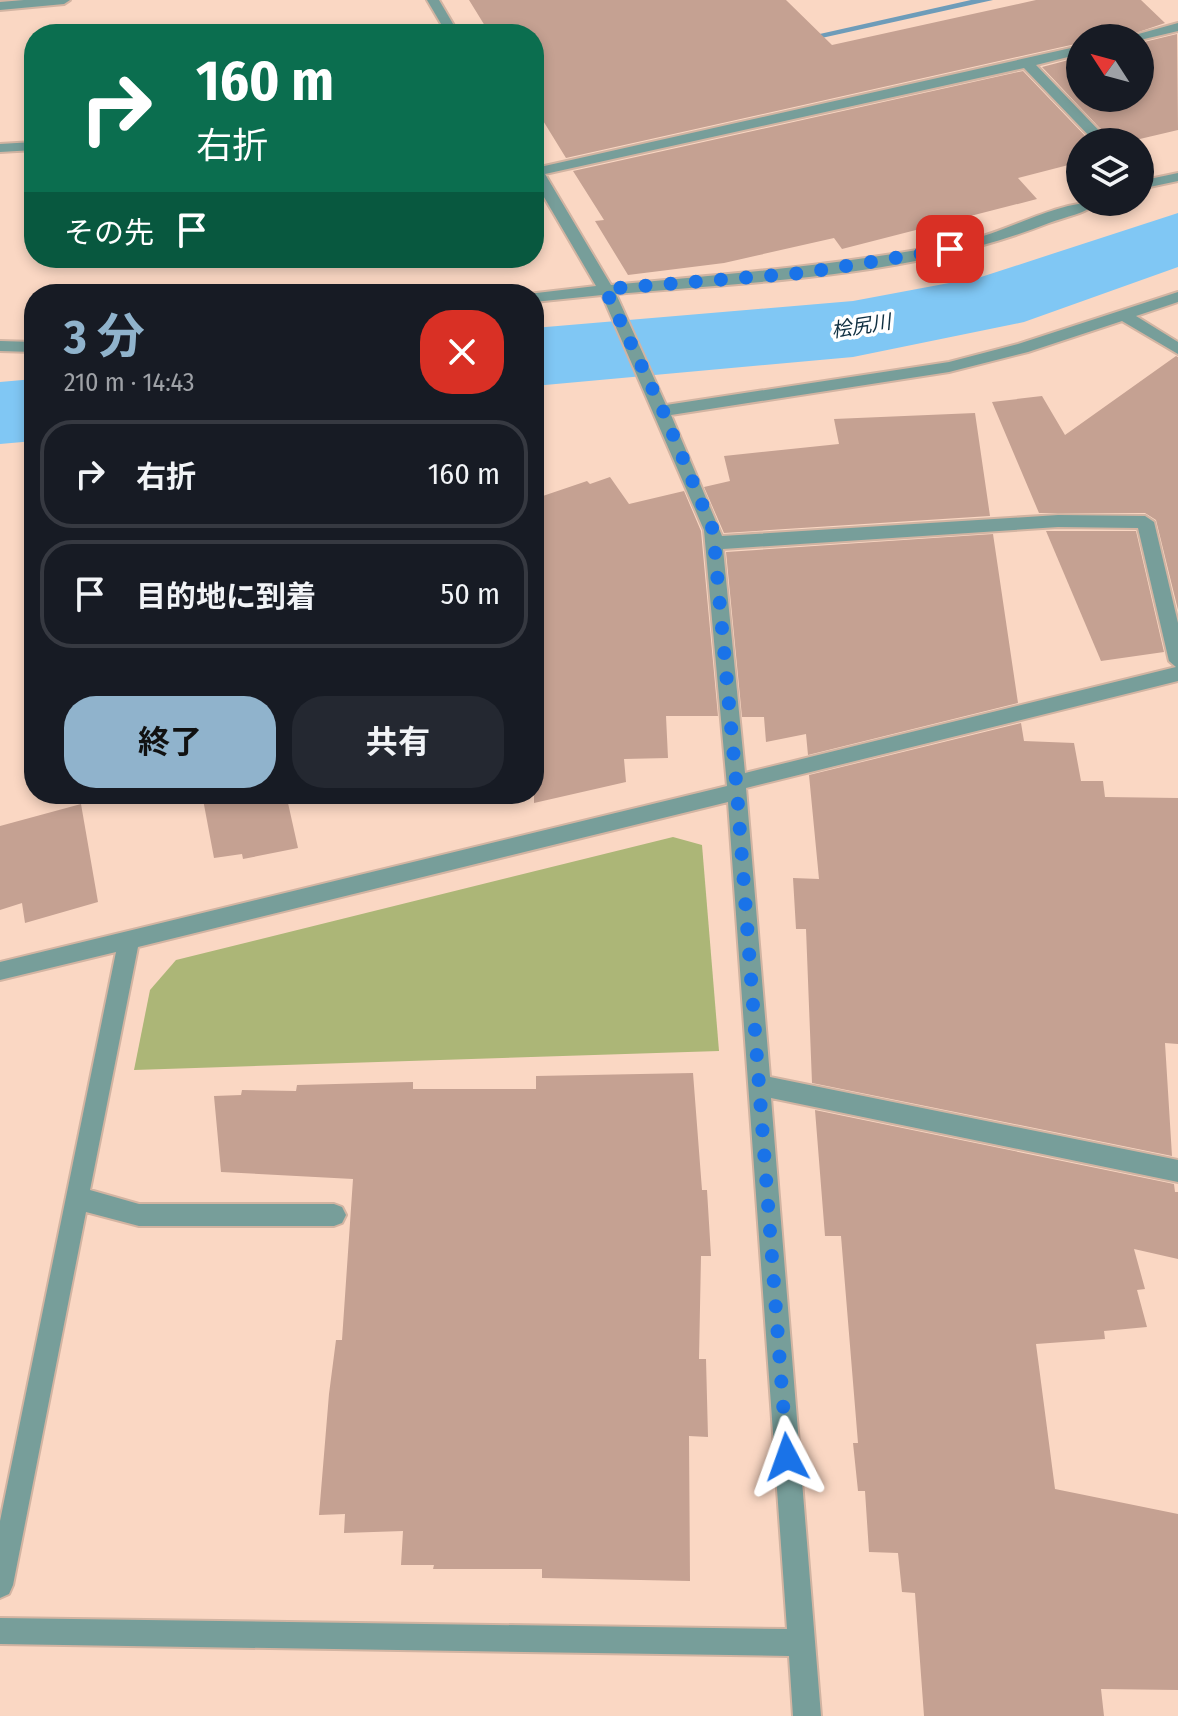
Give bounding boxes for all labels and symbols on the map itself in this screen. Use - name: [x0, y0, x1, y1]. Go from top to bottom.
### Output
- north arrow: [1066, 24, 1154, 112]
- pin: [916, 215, 984, 283]
- water label: 桧尻川: [829, 309, 894, 343]
- position arrow: [745, 1415, 829, 1499]

